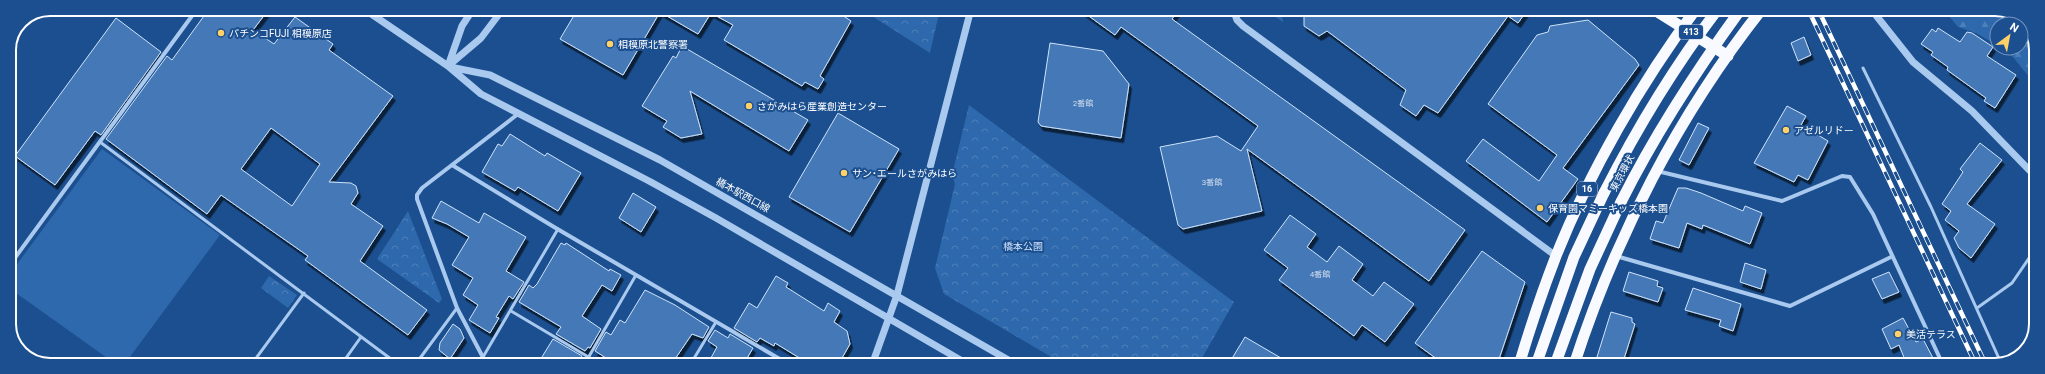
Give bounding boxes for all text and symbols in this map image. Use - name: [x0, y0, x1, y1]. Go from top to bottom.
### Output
- north arrow: [1989, 16, 2029, 56]
- text: N: [2007, 20, 2021, 36]
- road number: 413: [1679, 25, 1703, 39]
- marker: パチンコFUJI 相模原店: [216, 28, 226, 38]
- place label: パチンコFUJI 相模原店: [229, 28, 332, 39]
- marker: 相模原北警察署: [605, 39, 615, 49]
- place label: 相模原北警察署: [618, 39, 688, 50]
- house number: 2番館: [1073, 99, 1093, 108]
- marker: さがみはら産業創造センター: [744, 101, 754, 111]
- place label: さがみはら産業創造センター: [757, 101, 887, 112]
- marker: アゼルリドー: [1781, 125, 1791, 135]
- place label: アゼルリドー: [1794, 125, 1854, 136]
- street label: 東京環状: [1608, 153, 1636, 193]
- marker: サン･エールさがみはら: [839, 168, 849, 178]
- place label: サン･エールさがみはら: [852, 168, 957, 179]
- street label: 橋本駅西口線: [714, 176, 772, 214]
- house number: 3番館: [1202, 178, 1222, 187]
- road number: 16: [1577, 182, 1597, 196]
- marker: 保育園マミーキッズ橋本園: [1535, 203, 1545, 213]
- place label: 保育園マミーキッズ橋本園: [1548, 203, 1668, 214]
- park label: 橋本公園: [1003, 241, 1043, 252]
- house number: 4番館: [1310, 270, 1330, 279]
- marker: 美活テラス: [1893, 329, 1903, 339]
- place label: 美活テラス: [1906, 329, 1956, 340]

